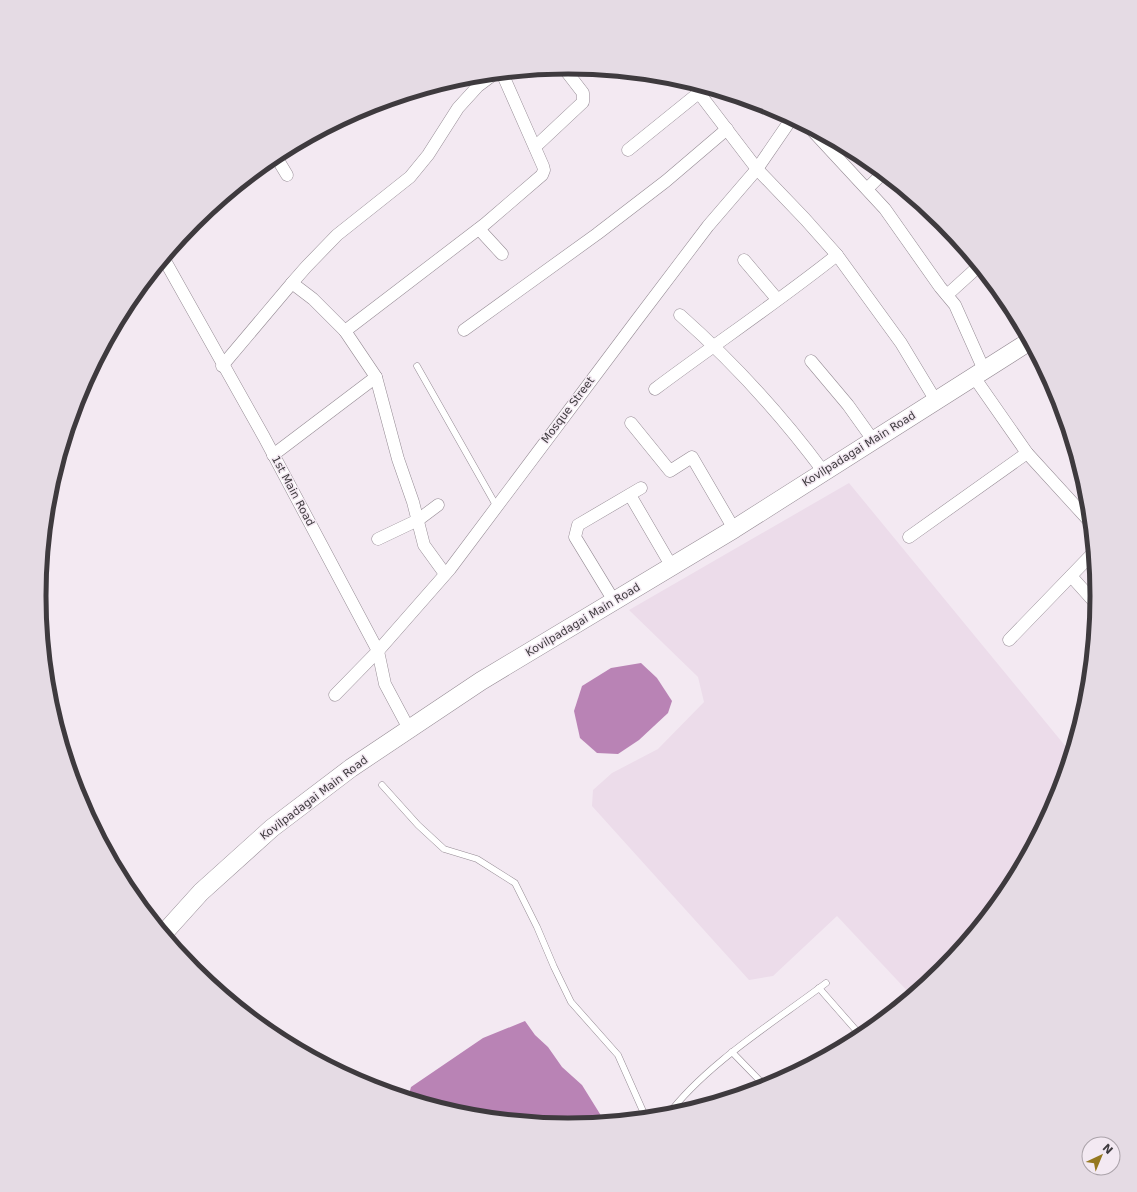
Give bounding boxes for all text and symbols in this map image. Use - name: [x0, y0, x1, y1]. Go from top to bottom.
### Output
- street label: Mosque Street: [539, 374, 598, 446]
- street label: Kovilpadagai Main Road: [800, 409, 918, 489]
- street label: 1st Main Road: [269, 454, 317, 528]
- street label: Kovilpadagai Main Road: [523, 581, 643, 659]
- street label: Kovilpadagai Main Road: [258, 753, 370, 843]
- north arrow: [1081, 1136, 1121, 1176]
- text: N: [1100, 1141, 1115, 1157]

